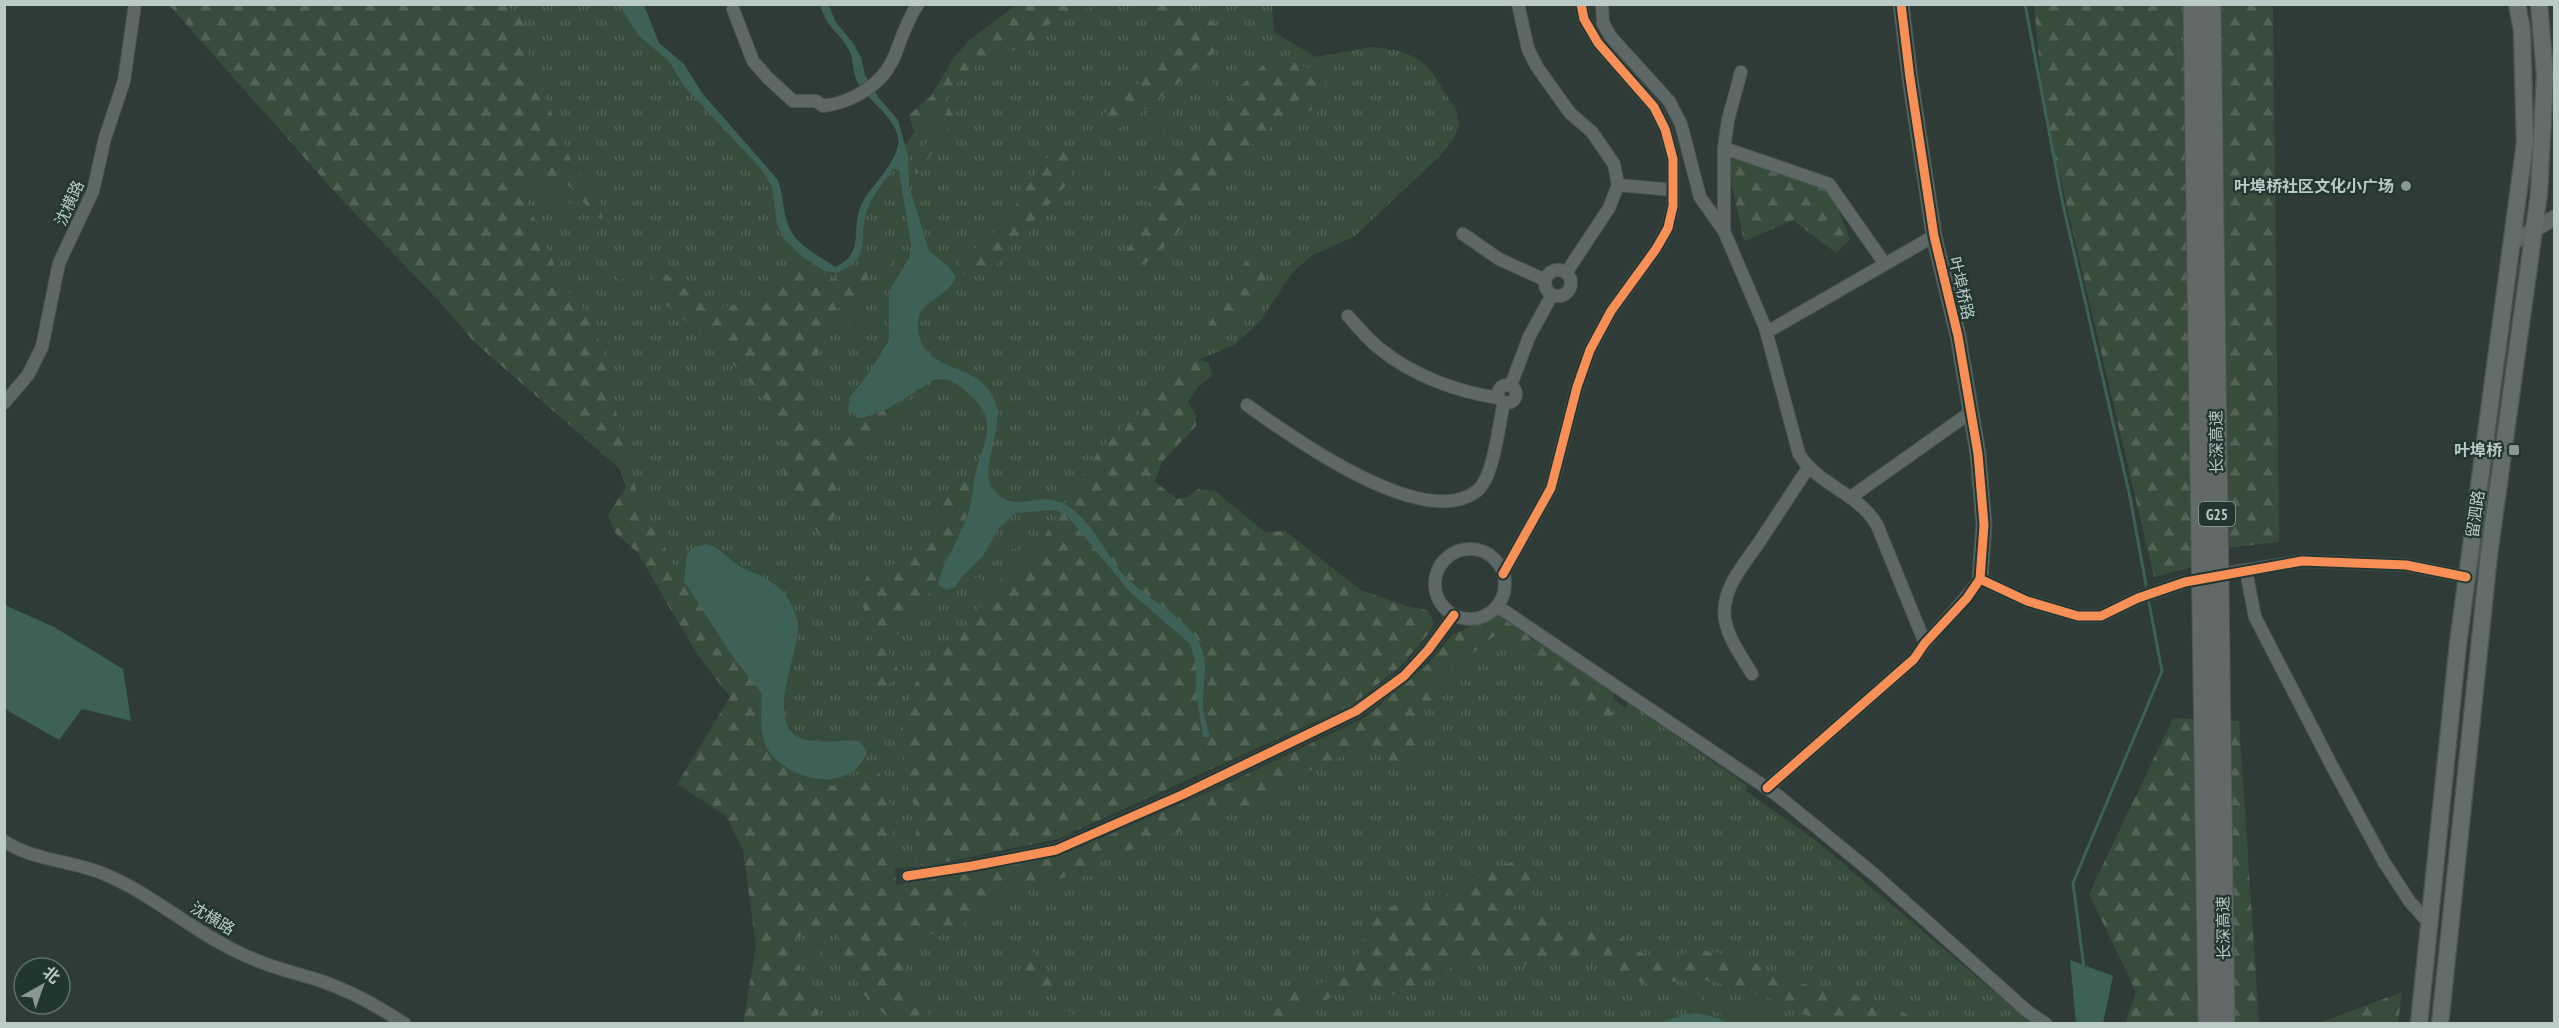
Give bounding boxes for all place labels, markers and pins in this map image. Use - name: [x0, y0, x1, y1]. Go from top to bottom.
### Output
- place label: 叶埠桥社区文化小广场: [2234, 176, 2394, 196]
- marker: 叶埠桥社区文化小广场: [2399, 179, 2413, 193]
- place label: 叶埠桥: [2454, 440, 2503, 460]
- marker: 叶埠桥: [2507, 443, 2521, 457]

